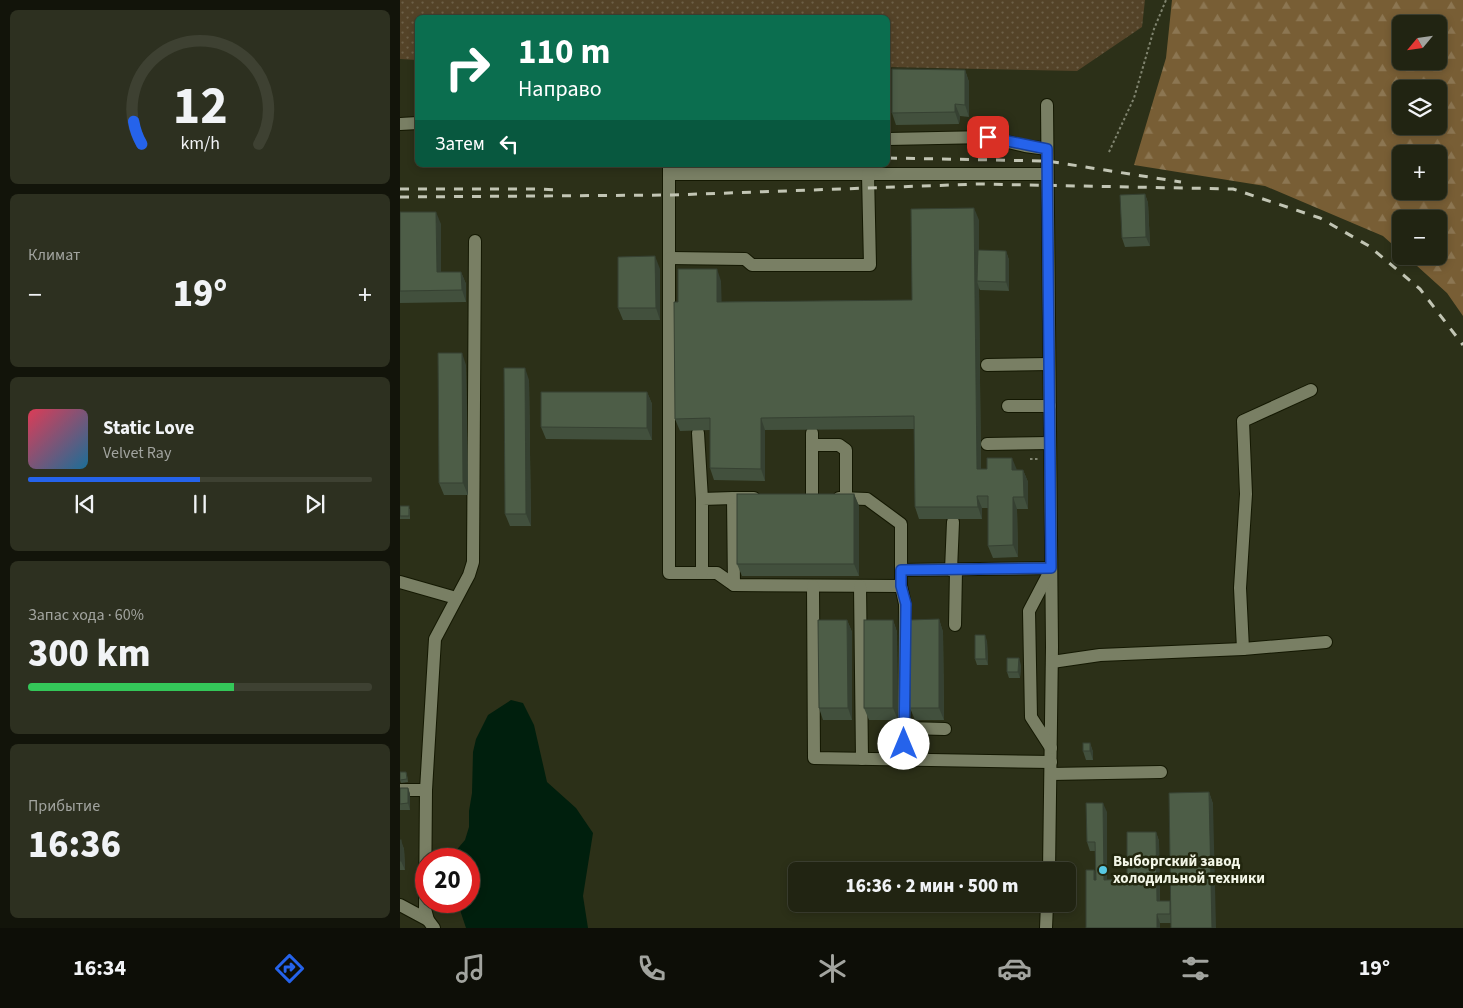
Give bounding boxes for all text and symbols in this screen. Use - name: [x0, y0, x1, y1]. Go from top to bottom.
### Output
- north arrow: [1392, 15, 1448, 70]
- map controls: [1392, 15, 1447, 265]
- text: 110 m: [518, 27, 610, 77]
- icon: right: [435, 35, 500, 100]
- text: 12: [173, 70, 227, 144]
- text: Направо: [518, 73, 602, 105]
- button: layers: [1392, 80, 1447, 135]
- pin: [967, 116, 1009, 158]
- icon: arrive: [974, 123, 1002, 151]
- icon: left: [495, 130, 523, 158]
- text: km/h: [180, 131, 220, 156]
- text: Затем: [435, 131, 485, 158]
- button: +: [1392, 145, 1447, 200]
- button: −: [1392, 210, 1447, 265]
- text: Климат: [28, 244, 80, 266]
- text: 19°: [173, 267, 227, 321]
- text: −: [28, 275, 42, 315]
- text: +: [358, 275, 372, 315]
- text: Static Love: [103, 415, 194, 442]
- text: Velvet Ray: [103, 442, 171, 464]
- icon: previous: [71, 490, 99, 518]
- icon: pause: [186, 490, 214, 518]
- icon: next: [301, 490, 329, 518]
- text: Запас хода · 60%: [28, 604, 144, 626]
- text: 300 km: [28, 627, 150, 681]
- position arrow: [877, 717, 929, 769]
- text: Прибытие: [28, 795, 100, 817]
- text: 16:36: [28, 818, 121, 872]
- speed limit sign: 20: [415, 848, 480, 913]
- place label: Выборгский завод холодильной техники: [1113, 851, 1265, 889]
- marker: Выборгский завод холодильной техники: [1097, 864, 1109, 876]
- text: 16:36 · 2 мин · 500 m: [846, 873, 1018, 900]
- icon: directions: [272, 951, 307, 986]
- icon: music: [453, 951, 488, 986]
- icon: phone: [634, 951, 669, 986]
- icon: climate: [815, 951, 850, 986]
- icon: car: [997, 951, 1032, 986]
- icon: filters: [1178, 951, 1213, 986]
- text: 16:34: [73, 952, 126, 984]
- text: 19°: [1359, 952, 1390, 984]

